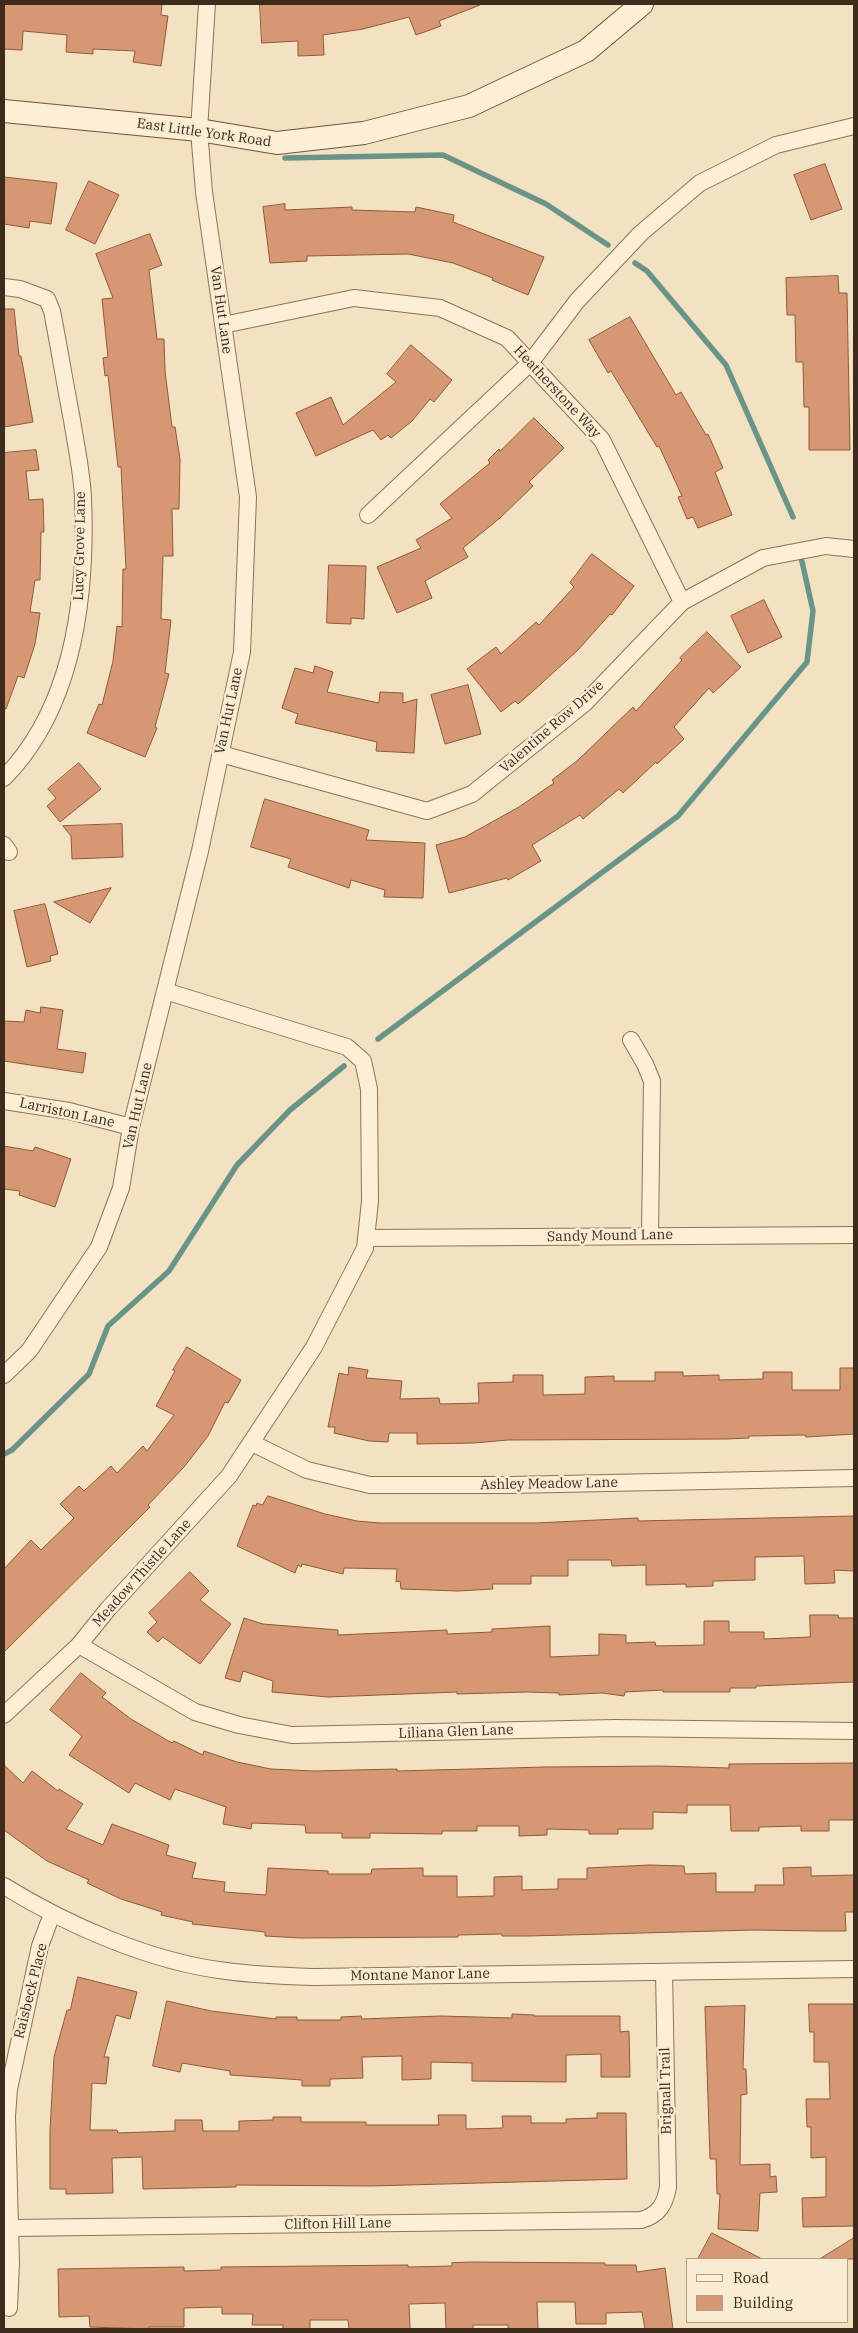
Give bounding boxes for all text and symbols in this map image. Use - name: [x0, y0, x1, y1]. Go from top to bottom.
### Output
- street label: East Little York Road: [136, 115, 272, 151]
- street label: Van Hut Lane: [207, 265, 235, 355]
- street label: Heatherstone Way: [510, 342, 604, 442]
- street label: Lucy Grove Lane: [71, 491, 89, 601]
- street label: Van Hut Lane: [212, 666, 246, 756]
- street label: Valentine Row Drive: [497, 677, 607, 777]
- street label: Van Hut Lane: [120, 1061, 156, 1151]
- street label: Larriston Lane: [18, 1095, 116, 1131]
- street label: Sandy Mound Lane: [547, 1227, 673, 1245]
- street label: Ashley Meadow Lane: [480, 1474, 618, 1494]
- street label: Meadow Thistle Lane: [89, 1516, 195, 1630]
- street label: Liliana Glen Lane: [398, 1722, 514, 1742]
- street label: Raisbeck Place: [11, 1941, 51, 2041]
- street label: Montane Manor Lane: [350, 1965, 490, 1985]
- street label: Brignall Trail: [657, 2047, 675, 2135]
- street label: Clifton Hill Lane: [284, 2215, 392, 2233]
- legend: [686, 2258, 848, 2323]
- text: Road: [733, 2268, 769, 2287]
- text: Building: [733, 2293, 793, 2312]

